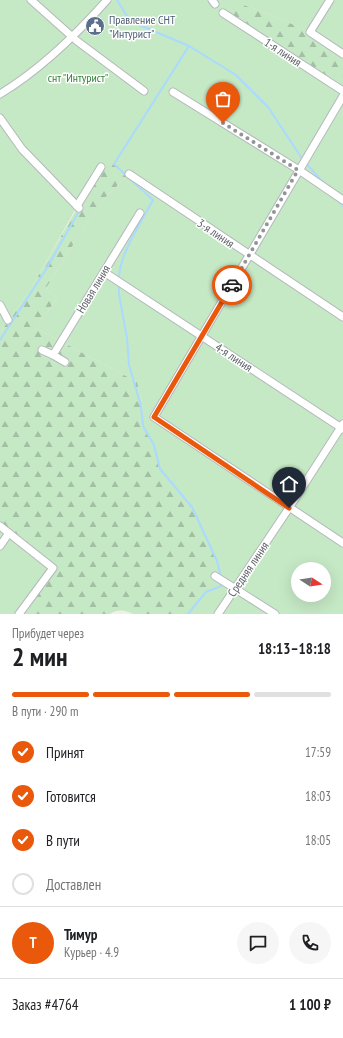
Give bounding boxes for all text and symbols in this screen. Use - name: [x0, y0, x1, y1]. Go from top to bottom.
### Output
- place label: Правление СНТ "Интурист": [109, 12, 176, 41]
- public building icon: Правление СНТ "Интурист": [84, 15, 106, 37]
- street label: 1-я линия: [262, 34, 305, 70]
- park label: снт "Интурист": [48, 70, 108, 85]
- pin: [206, 82, 240, 123]
- icon: bag: [212, 88, 234, 110]
- street label: 3-я линия: [195, 215, 238, 251]
- street label: Новая линия: [73, 262, 113, 316]
- courier: [212, 265, 252, 305]
- icon: car: [221, 274, 243, 296]
- street label: 4-я линия: [213, 339, 256, 375]
- pin: [272, 467, 306, 508]
- icon: home: [278, 473, 300, 495]
- street label: Средняя линия: [224, 538, 272, 599]
- north arrow: [291, 562, 331, 602]
- map controls: [291, 562, 331, 602]
- text: Прибудет через: [12, 625, 84, 642]
- text: 18:13–18:18: [258, 639, 331, 658]
- text: 2 мин: [12, 640, 67, 673]
- text: В пути · 290 m: [12, 703, 78, 720]
- icon: check: [12, 741, 34, 763]
- text: Принят: [46, 743, 84, 762]
- text: 17:59: [305, 744, 331, 761]
- icon: check: [12, 785, 34, 807]
- text: Готовится: [46, 787, 96, 806]
- text: 18:03: [305, 788, 331, 805]
- icon: check: [12, 829, 34, 851]
- text: В пути: [46, 831, 80, 850]
- text: 18:05: [305, 832, 331, 849]
- text: Доставлен: [46, 875, 101, 894]
- button: chat: [237, 922, 279, 964]
- button: phone: [289, 922, 331, 964]
- text: Тимур: [64, 925, 97, 944]
- text: Т: [29, 933, 37, 952]
- text: Курьер · 4.9: [64, 944, 119, 961]
- text: Заказ #4764: [12, 995, 79, 1014]
- text: 1 100 ₽: [289, 995, 331, 1014]

